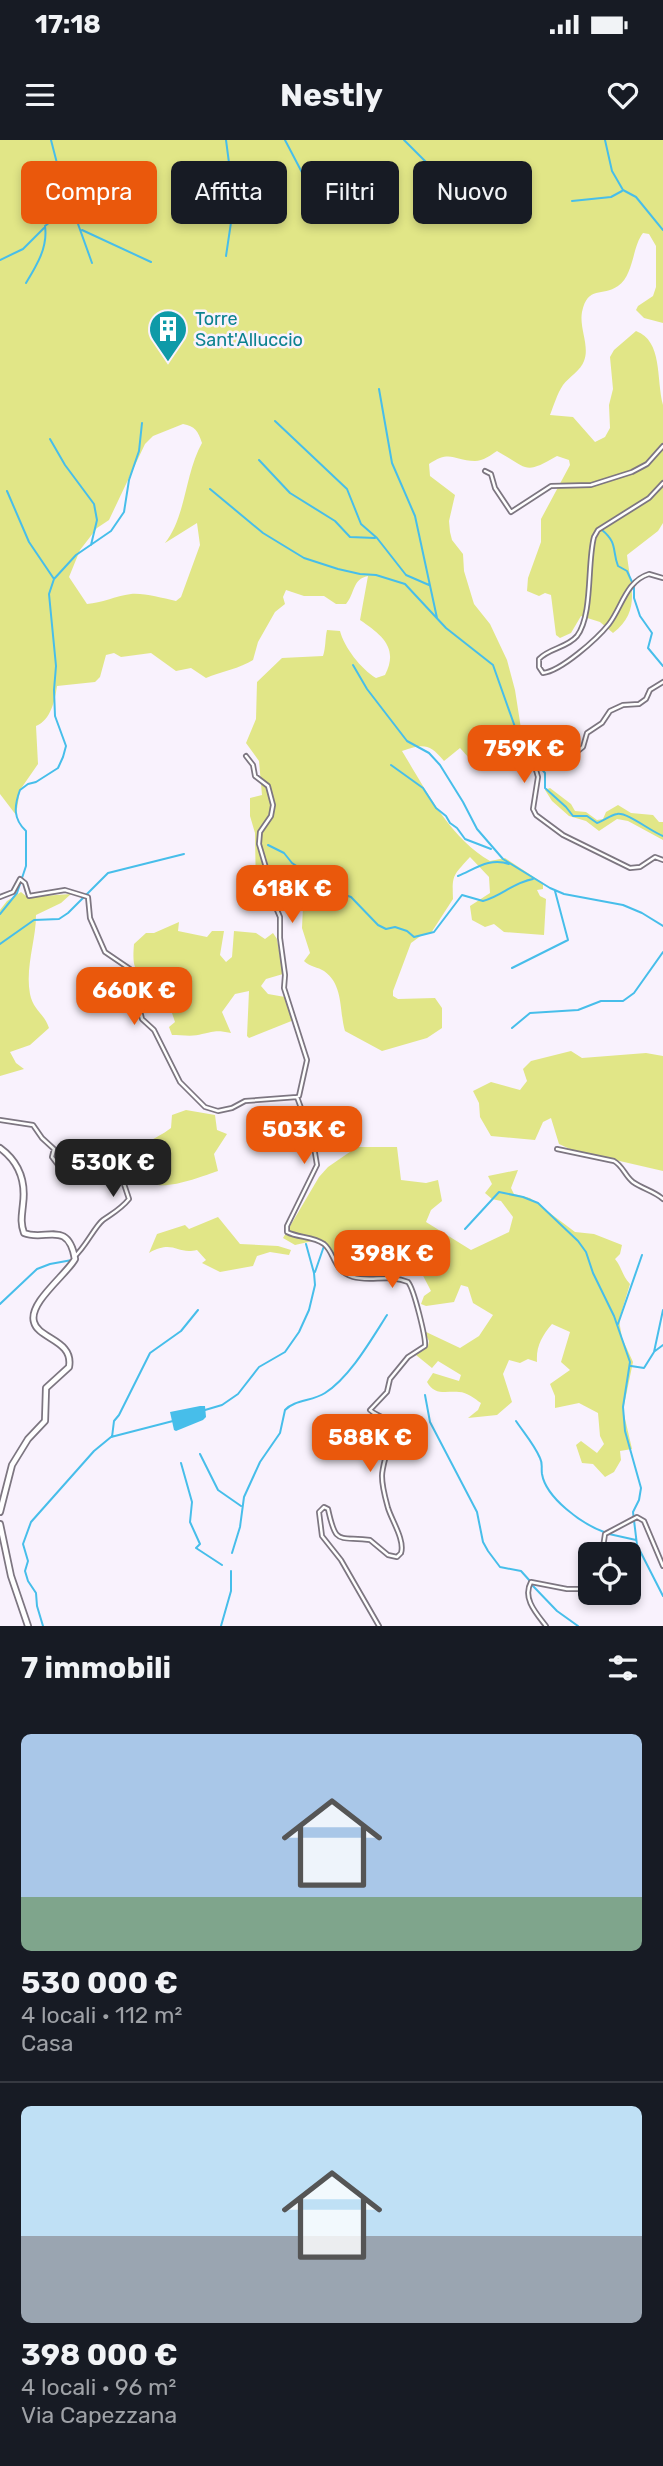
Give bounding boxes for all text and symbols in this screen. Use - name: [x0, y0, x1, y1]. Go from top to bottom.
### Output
- text: 17:18: [35, 9, 101, 40]
- icon: menu: [21, 76, 59, 114]
- text: Nestly: [280, 76, 383, 114]
- icon: heart: [604, 76, 642, 114]
- chip: Compra: [21, 161, 157, 224]
- chip: Affitta: [171, 161, 287, 224]
- chip: Filtri: [301, 161, 399, 224]
- chip: Nuovo: [413, 161, 532, 224]
- building icon: Torre Sant'Alluccio: [147, 308, 189, 363]
- place label: Torre Sant'Alluccio: [195, 308, 303, 351]
- pin: 759K €: [467, 726, 581, 785]
- text: 759K €: [484, 734, 564, 762]
- pin: 618K €: [235, 866, 349, 925]
- text: 618K €: [252, 874, 332, 902]
- pin: 660K €: [77, 968, 191, 1027]
- text: 660K €: [92, 976, 176, 1004]
- pin: 503K €: [247, 1107, 361, 1166]
- text: 503K €: [262, 1115, 346, 1143]
- pin: 530K €: [56, 1140, 170, 1199]
- text: 530K €: [71, 1148, 155, 1176]
- pin: 398K €: [335, 1230, 449, 1290]
- text: 398K €: [350, 1239, 434, 1267]
- pin: 588K €: [313, 1414, 427, 1474]
- text: 588K €: [328, 1423, 412, 1451]
- map controls: [578, 1542, 641, 1605]
- button: locate: [578, 1542, 641, 1605]
- icon: filters: [604, 1649, 642, 1687]
- text: 7 immobili: [21, 1650, 171, 1686]
- icon: home: [269, 1780, 395, 1906]
- text: 530 000 €: [21, 1965, 178, 2001]
- text: 4 locali · 112 m²: [21, 2001, 182, 2029]
- text: Casa: [21, 2029, 73, 2057]
- icon: home: [269, 2152, 395, 2278]
- text: 398 000 €: [21, 2337, 178, 2373]
- text: 4 locali · 96 m²: [21, 2373, 176, 2401]
- text: Via Capezzana: [21, 2401, 177, 2429]

